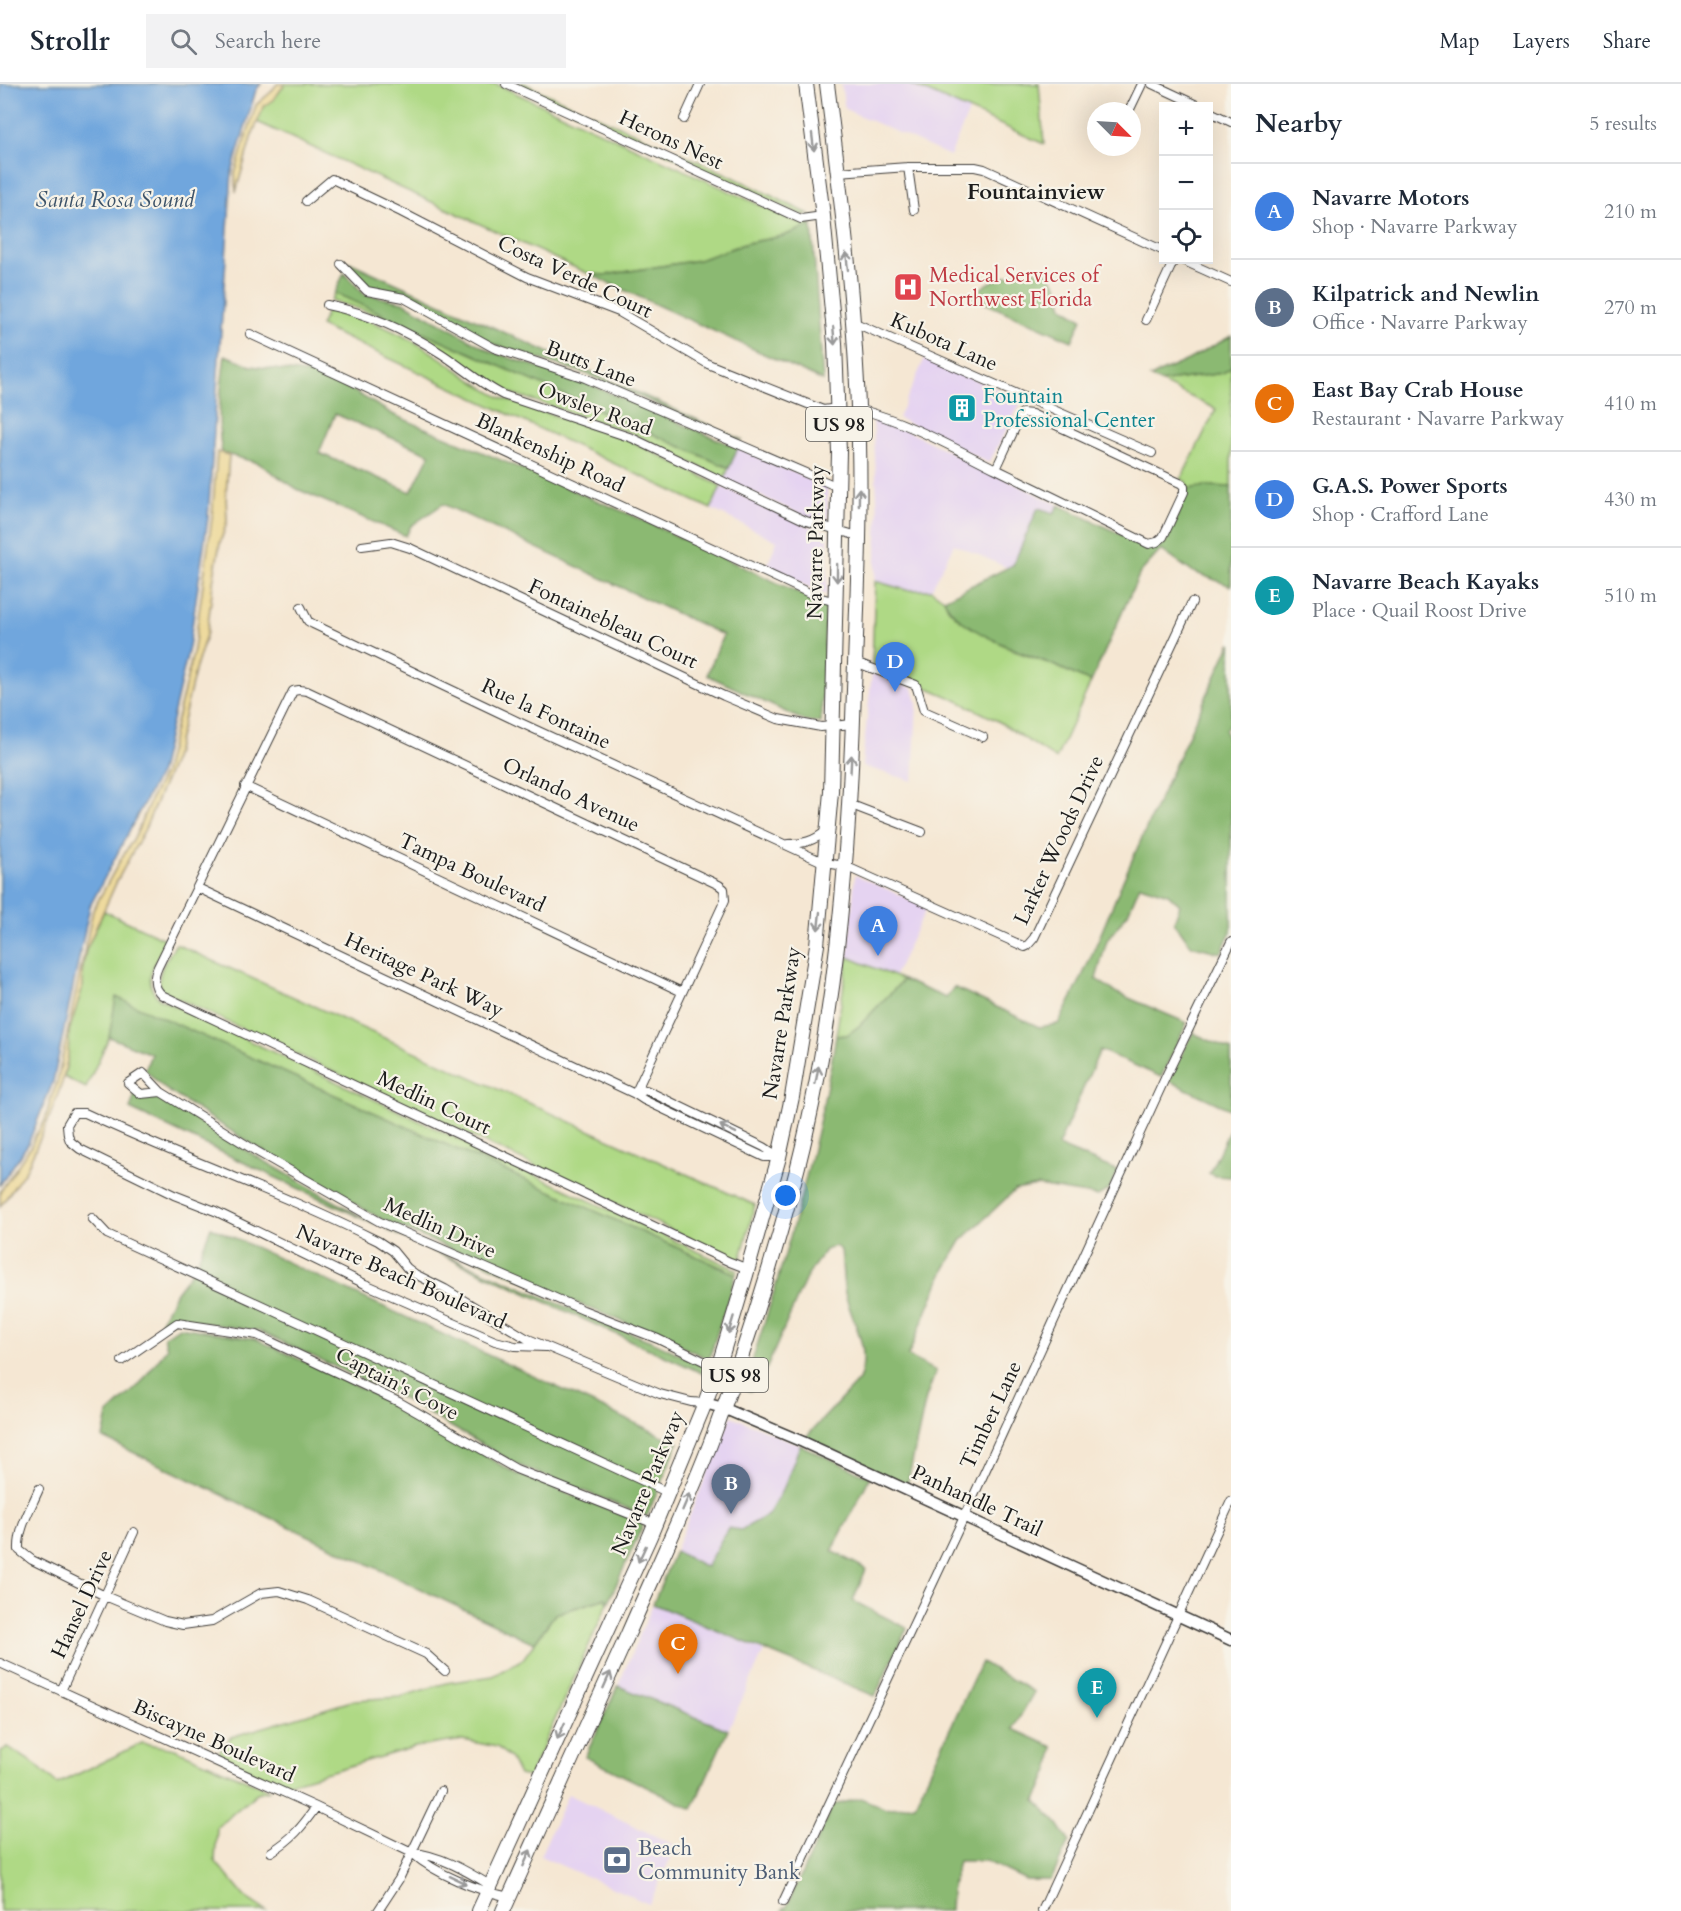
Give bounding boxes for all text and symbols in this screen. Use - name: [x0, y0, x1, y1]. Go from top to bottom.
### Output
- search box: [146, 14, 566, 68]
- text: Strollr: [30, 22, 110, 60]
- icon: search: [167, 25, 200, 58]
- text: Search here: [215, 26, 321, 56]
- text: Map: [1440, 27, 1480, 56]
- text: Layers: [1513, 27, 1570, 56]
- text: Share: [1603, 27, 1651, 56]
- north arrow: [1087, 102, 1141, 156]
- map controls: [1159, 102, 1213, 264]
- button: +: [1159, 102, 1213, 156]
- street label: Herons Nest: [614, 103, 728, 177]
- text: Nearby: [1255, 106, 1343, 141]
- text: 5 results: [1589, 110, 1657, 137]
- one-way arrow: [808, 132, 819, 151]
- button: −: [1159, 156, 1213, 210]
- district label: Fountainview: [967, 177, 1106, 207]
- text: Navarre Motors: [1312, 183, 1469, 213]
- water label: Santa Rosa Sound: [36, 185, 196, 215]
- text: A: [1267, 198, 1282, 225]
- text: 210 m: [1604, 198, 1657, 225]
- button: locate: [1159, 210, 1213, 264]
- text: Shop · Navarre Parkway: [1312, 213, 1518, 240]
- street label: Costa Verde Court: [493, 228, 658, 326]
- one-way arrow: [841, 251, 852, 271]
- place label: Medical Services of Northwest Florida: [929, 261, 1102, 314]
- hospital icon: Medical Services of Northwest Florida: [892, 271, 924, 303]
- text: Kilpatrick and Newlin: [1312, 279, 1539, 309]
- text: B: [1267, 294, 1282, 321]
- text: 270 m: [1604, 294, 1657, 321]
- street label: Kubota Lane: [886, 305, 1002, 379]
- text: Office · Navarre Parkway: [1312, 309, 1528, 336]
- one-way arrow: [829, 325, 840, 345]
- street label: Butts Lane: [541, 333, 641, 395]
- street label: Owsley Road: [534, 375, 656, 443]
- text: East Bay Crab House: [1312, 375, 1524, 405]
- place label: Fountain Professional Center: [983, 382, 1155, 435]
- text: C: [1267, 390, 1282, 417]
- text: 410 m: [1604, 390, 1657, 417]
- building icon: Fountain Professional Center: [946, 392, 978, 424]
- text: Restaurant · Navarre Parkway: [1312, 405, 1564, 432]
- street label: Blankenship Road: [471, 406, 629, 500]
- road number: US 98: [806, 407, 872, 441]
- street label: Navarre Parkway: [800, 464, 832, 620]
- text: G.A.S. Power Sports: [1312, 471, 1508, 501]
- text: D: [1266, 486, 1283, 513]
- text: 430 m: [1604, 486, 1657, 513]
- one-way arrow: [853, 488, 865, 508]
- text: Shop · Crafford Lane: [1312, 501, 1489, 528]
- one-way arrow: [831, 562, 843, 582]
- text: Navarre Beach Kayaks: [1312, 567, 1539, 597]
- street label: Fontainebleau Court: [524, 572, 703, 676]
- text: E: [1268, 582, 1281, 609]
- text: 510 m: [1604, 582, 1657, 609]
- text: Place · Quail Roost Drive: [1312, 597, 1527, 624]
- pin: D: [876, 642, 914, 692]
- street label: Rue la Fontaine: [477, 671, 615, 757]
- street label: Orlando Avenue: [498, 750, 644, 840]
- street label: Larker Woods Drive: [1007, 750, 1111, 930]
- one-way arrow: [846, 755, 857, 775]
- street label: Tampa Boulevard: [394, 826, 550, 920]
- pin: A: [858, 906, 898, 956]
- one-way arrow: [814, 911, 825, 931]
- street label: Heritage Park Way: [340, 925, 508, 1025]
- street label: Navarre Parkway: [756, 944, 808, 1102]
- street label: Medlin Court: [372, 1064, 496, 1142]
- one-way arrow: [812, 1066, 823, 1085]
- one-way arrow: [719, 1123, 737, 1134]
- your location: [771, 1181, 800, 1210]
- street label: Medlin Drive: [379, 1190, 501, 1266]
- street label: Navarre Beach Boulevard: [291, 1218, 511, 1336]
- one-way arrow: [725, 1315, 736, 1334]
- street label: Captain's Cove: [330, 1340, 464, 1428]
- street label: Timber Lane: [953, 1356, 1029, 1474]
- road number: US 98: [702, 1358, 768, 1392]
- street label: Navarre Parkway: [604, 1406, 692, 1560]
- street label: Panhandle Trail: [907, 1458, 1047, 1544]
- pin: B: [712, 1464, 750, 1514]
- one-way arrow: [681, 1493, 692, 1511]
- one-way arrow: [636, 1544, 647, 1562]
- street label: Hansel Drive: [44, 1545, 120, 1663]
- pin: C: [658, 1624, 698, 1674]
- pin: E: [1078, 1668, 1116, 1718]
- one-way arrow: [602, 1671, 613, 1689]
- street label: Biscayne Boulevard: [128, 1692, 300, 1790]
- one-way arrow: [555, 1721, 566, 1739]
- place label: Beach Community Bank: [638, 1834, 801, 1887]
- bank icon: Beach Community Bank: [601, 1844, 633, 1876]
- one-way arrow: [522, 1849, 533, 1867]
- one-way arrow: [449, 1874, 467, 1886]

